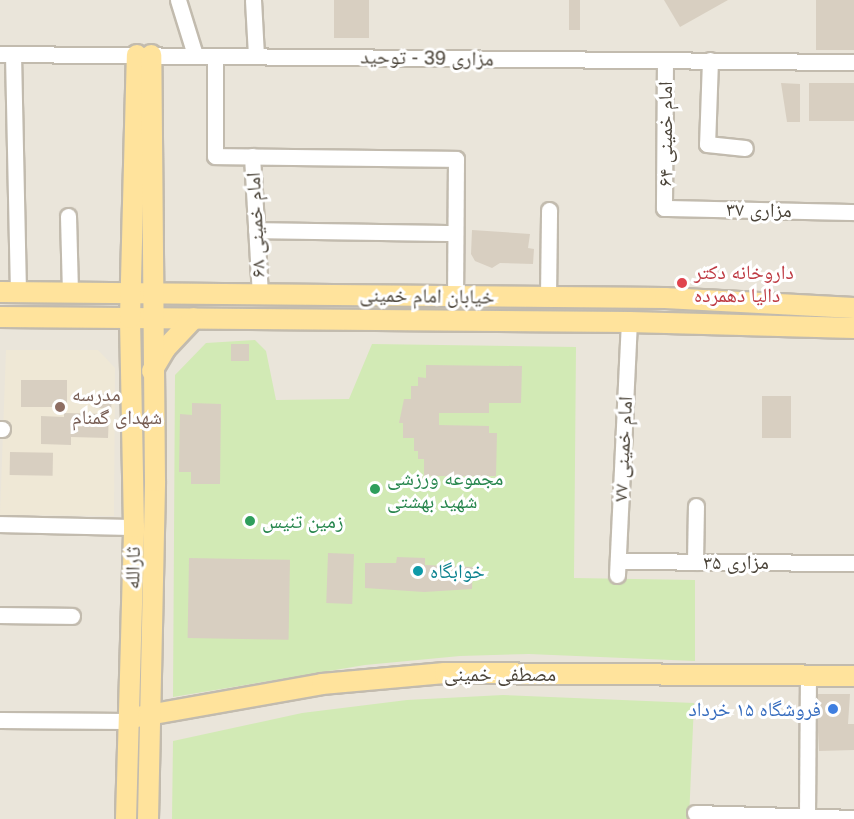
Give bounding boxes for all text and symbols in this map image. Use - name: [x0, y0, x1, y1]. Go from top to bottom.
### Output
- street label: مزاری 39 - توحید: [360, 45, 494, 71]
- street label: امام خمینی ۶۴: [653, 81, 677, 187]
- street label: امام خمینی ۶۸: [241, 172, 271, 278]
- street label: مزاری ۳۷: [726, 197, 792, 223]
- place label: داروخانه دکتر دالیا دهمرده: [694, 260, 794, 307]
- marker: داروخانه دکتر دالیا دهمرده: [675, 276, 689, 290]
- street label: خیابان امام خمینی: [359, 283, 495, 309]
- place label: مدرسه شهدای گمنام: [72, 383, 162, 430]
- street label: امام خمینی ۷۷: [608, 396, 638, 502]
- marker: مدرسه شهدای گمنام: [53, 400, 67, 414]
- place label: مجموعه ورزشی شهید بهشتی: [387, 466, 503, 513]
- marker: مجموعه ورزشی شهید بهشتی: [368, 482, 382, 496]
- place label: زمین تنیس: [262, 509, 344, 533]
- marker: زمین تنیس: [243, 514, 257, 528]
- street label: ثارالله: [121, 547, 145, 589]
- street label: مزاری ۳۵: [703, 550, 769, 574]
- place label: خوابگاه: [430, 559, 485, 583]
- marker: خوابگاه: [411, 564, 425, 578]
- street label: مصطفی خمینی: [444, 662, 556, 686]
- place label: فروشگاه ۱۵ خرداد: [688, 697, 821, 721]
- marker: فروشگاه ۱۵ خرداد: [826, 702, 840, 716]

